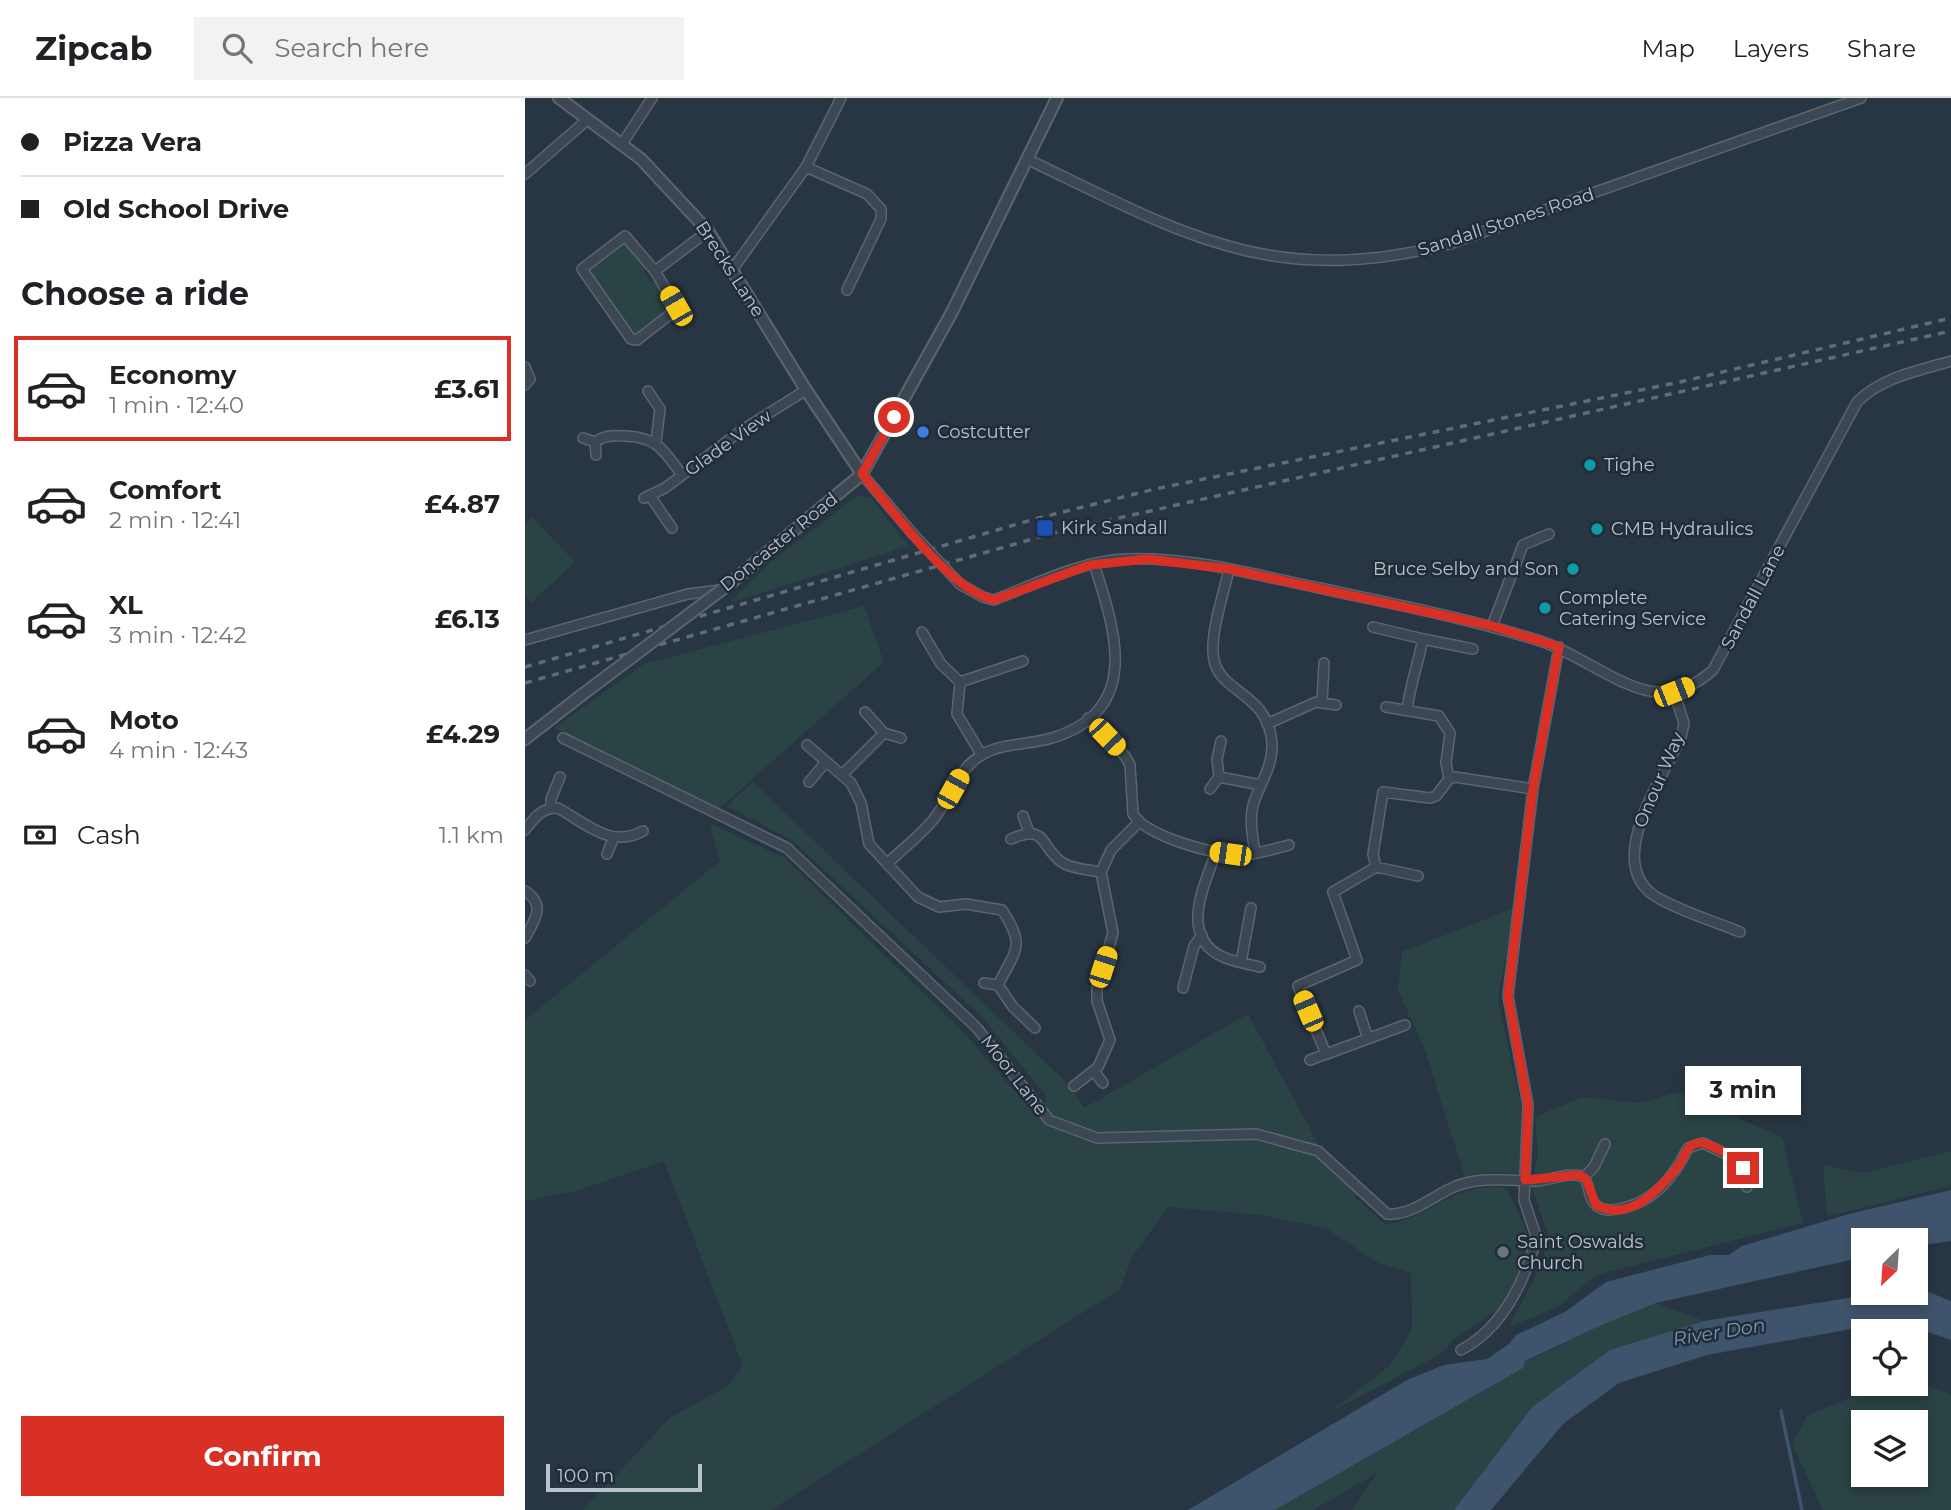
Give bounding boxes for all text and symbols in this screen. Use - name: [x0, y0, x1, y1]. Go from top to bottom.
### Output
- search box: [194, 17, 684, 80]
- text: Zipcab: [35, 28, 152, 68]
- icon: search: [218, 29, 256, 67]
- text: Search here: [274, 32, 429, 64]
- text: Map: [1641, 34, 1695, 63]
- text: Layers: [1733, 34, 1809, 63]
- text: Share: [1847, 34, 1916, 63]
- text: Pizza Vera: [63, 126, 202, 158]
- street label: Sandall Stones Road: [1415, 183, 1597, 261]
- text: Old School Drive: [63, 193, 289, 225]
- street label: Brecks Lane: [691, 217, 769, 321]
- text: Choose a ride: [21, 274, 249, 313]
- car: [657, 283, 696, 329]
- icon: car: [25, 357, 88, 420]
- text: Economy: [109, 359, 236, 391]
- text: £3.61: [434, 373, 500, 405]
- text: 1 min · 12:40: [109, 391, 244, 419]
- route start: [878, 401, 910, 433]
- street label: Glade View: [680, 405, 776, 481]
- place label: Costcutter: [937, 421, 1031, 443]
- marker: Costcutter: [915, 424, 931, 440]
- place label: Tighe: [1604, 454, 1655, 476]
- marker: Tighe: [1582, 457, 1598, 473]
- icon: car: [25, 472, 88, 535]
- text: Comfort: [109, 474, 221, 506]
- text: £4.87: [425, 488, 500, 520]
- street label: Doncaster Road: [716, 488, 842, 596]
- text: 2 min · 12:41: [109, 506, 241, 534]
- place label: Kirk Sandall: [1061, 517, 1168, 539]
- marker: Kirk Sandall: [1035, 518, 1055, 538]
- place label: CMB Hydraulics: [1611, 518, 1754, 540]
- marker: CMB Hydraulics: [1589, 521, 1605, 537]
- street label: Sandall Lane: [1716, 541, 1790, 653]
- place label: Bruce Selby and Son: [1373, 558, 1559, 580]
- marker: Bruce Selby and Son: [1565, 561, 1581, 577]
- icon: car: [25, 587, 88, 650]
- place label: Complete Catering Service: [1559, 587, 1706, 630]
- text: XL: [109, 589, 143, 621]
- marker: Complete Catering Service: [1537, 600, 1553, 616]
- text: £6.13: [435, 603, 500, 635]
- text: 3 min · 12:42: [109, 621, 246, 649]
- car: [1651, 674, 1698, 710]
- icon: car: [25, 702, 88, 765]
- text: Moto: [109, 704, 179, 736]
- car: [1085, 715, 1130, 759]
- text: £4.29: [426, 718, 500, 750]
- street label: Onour Way: [1629, 729, 1689, 831]
- text: 4 min · 12:43: [109, 736, 248, 764]
- car: [934, 766, 973, 812]
- icon: cash: [21, 816, 59, 854]
- text: Cash: [77, 819, 141, 851]
- text: 1.1 km: [439, 821, 504, 849]
- car: [1208, 841, 1253, 867]
- car: [1087, 944, 1120, 990]
- car: [1291, 988, 1326, 1034]
- street label: Moor Lane: [976, 1030, 1052, 1120]
- callout: 3 min: [1685, 1066, 1801, 1116]
- text: 3 min: [1709, 1076, 1777, 1104]
- route end: [1727, 1152, 1759, 1184]
- north arrow: [1851, 1228, 1929, 1306]
- map controls: [1851, 1228, 1928, 1487]
- place label: Saint Oswalds Church: [1517, 1231, 1644, 1274]
- marker: Saint Oswalds Church: [1495, 1244, 1511, 1260]
- water label: River Don: [1671, 1313, 1767, 1351]
- button: locate: [1851, 1319, 1928, 1396]
- button: layers: [1851, 1410, 1928, 1487]
- button: Confirm: [21, 1416, 504, 1496]
- scale bar: [546, 1461, 702, 1493]
- text: 100 m: [557, 1464, 614, 1487]

